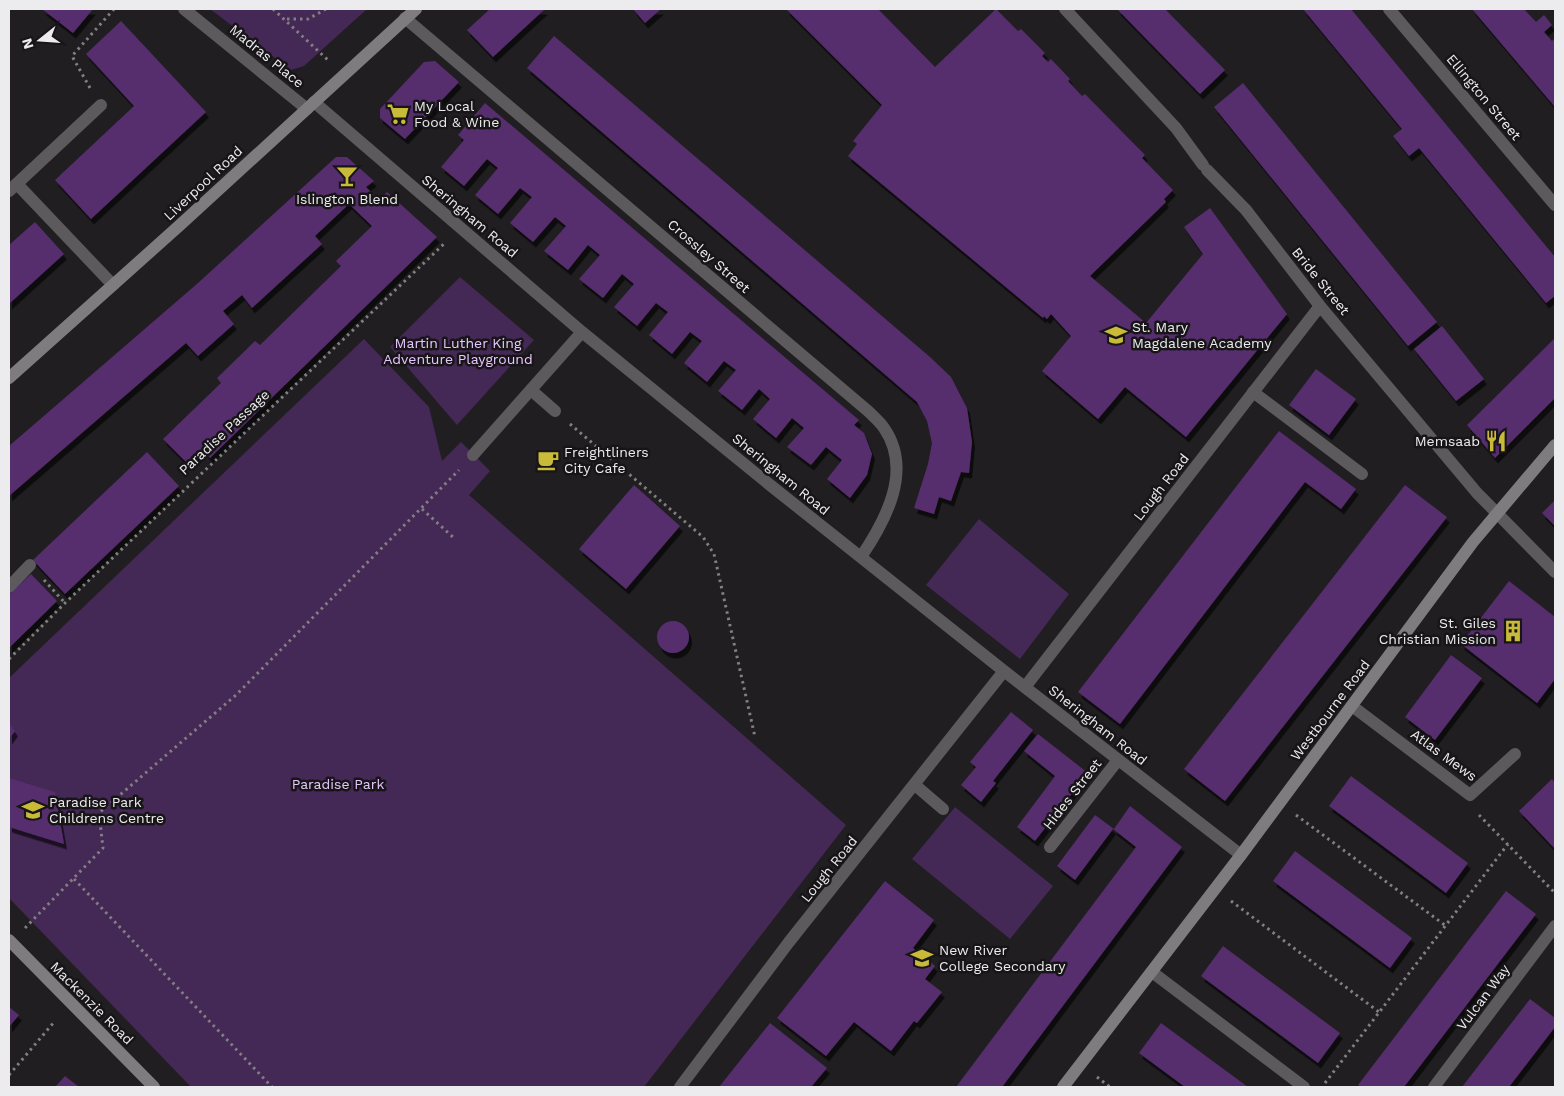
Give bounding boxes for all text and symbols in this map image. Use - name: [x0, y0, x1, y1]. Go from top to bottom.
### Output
- north arrow: [15, 15, 65, 65]
- street label: Madras Place: [227, 21, 307, 91]
- text: N: [18, 37, 37, 51]
- street label: Ellington Street: [1443, 51, 1525, 143]
- place label: My Local Food & Wine: [414, 98, 499, 130]
- supermarket icon: My Local Food & Wine: [385, 101, 411, 127]
- street label: Liverpool Road: [160, 143, 246, 223]
- bar icon: Islington Blend: [334, 163, 360, 189]
- street label: Sheringham Road: [419, 171, 521, 261]
- place label: Islington Blend: [296, 191, 398, 207]
- street label: Crossley Street: [664, 216, 754, 296]
- street label: Bride Street: [1289, 244, 1353, 318]
- place label: St. Mary Magdalene Academy: [1132, 319, 1272, 351]
- school or university icon: St. Mary Magdalene Academy: [1103, 322, 1129, 348]
- park label: Martin Luther King Adventure Playground: [383, 335, 533, 367]
- street label: Paradise Passage: [176, 386, 272, 478]
- restaurant icon: Memsaab: [1483, 428, 1509, 454]
- street label: Sheringham Road: [729, 430, 833, 518]
- place label: Memsaab: [1415, 433, 1480, 449]
- place label: Freightliners City Cafe: [564, 444, 649, 476]
- cafe icon: Freightliners City Cafe: [535, 447, 561, 473]
- street label: Lough Road: [1130, 450, 1192, 524]
- place label: St. Giles Christian Mission: [1379, 615, 1496, 647]
- building icon: St. Giles Christian Mission: [1500, 618, 1526, 644]
- street label: Westbourne Road: [1287, 657, 1373, 763]
- street label: Sheringham Road: [1046, 682, 1150, 768]
- street label: Atlas Mews: [1408, 726, 1480, 784]
- street label: Hides Street: [1039, 755, 1105, 832]
- park label: Paradise Park: [292, 776, 384, 792]
- place label: Paradise Park Childrens Centre: [49, 794, 164, 826]
- school or university icon: Paradise Park Childrens Centre: [20, 797, 46, 823]
- street label: Lough Road: [798, 833, 860, 905]
- place label: New River College Secondary: [939, 942, 1066, 974]
- school or university icon: New River College Secondary: [909, 945, 935, 971]
- street label: Mackenzie Road: [47, 958, 137, 1048]
- street label: Vulcan Way: [1453, 960, 1513, 1033]

